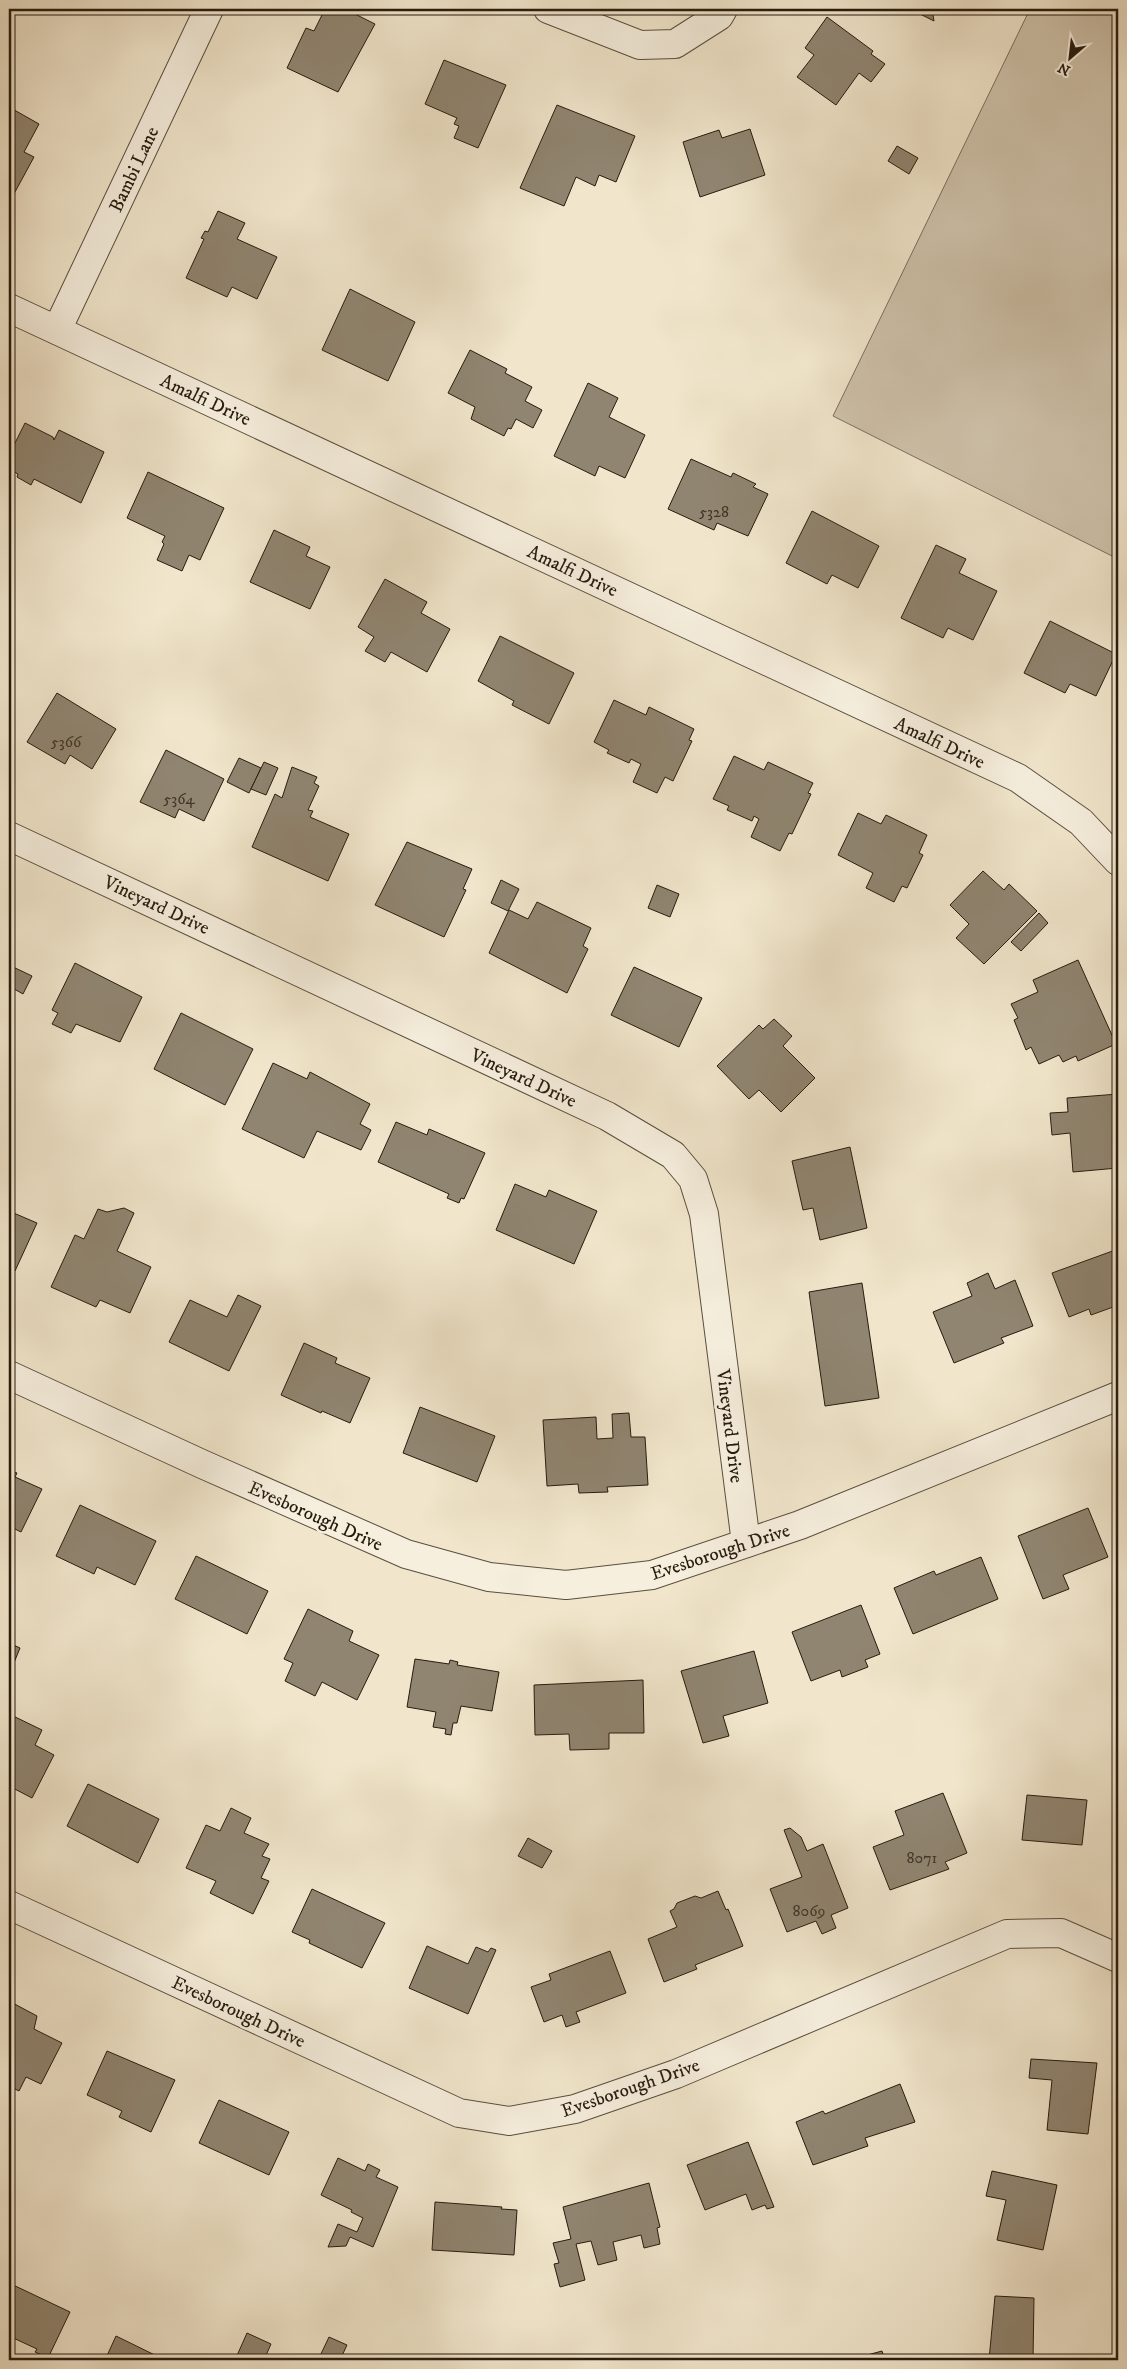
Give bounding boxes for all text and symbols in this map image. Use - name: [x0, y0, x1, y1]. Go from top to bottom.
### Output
- north arrow: [1044, 32, 1094, 82]
- text: N: [1055, 58, 1074, 79]
- street label: Bambi Lane: [105, 123, 164, 216]
- street label: Amalfi Drive: [156, 369, 254, 431]
- house number: 5328: [699, 502, 729, 522]
- street label: Amalfi Drive: [523, 540, 621, 602]
- street label: Amalfi Drive: [890, 712, 988, 774]
- house number: 5366: [51, 732, 82, 752]
- house number: 5364: [163, 789, 196, 809]
- street label: Vineyard Drive: [99, 870, 213, 940]
- street label: Vineyard Drive: [466, 1043, 580, 1113]
- street label: Vineyard Drive: [711, 1367, 748, 1485]
- street label: Evesborough Drive: [245, 1476, 386, 1556]
- street label: Evesborough Drive: [648, 1519, 793, 1586]
- house number: 8071: [907, 1848, 938, 1868]
- house number: 8069: [793, 1901, 825, 1921]
- street label: Evesborough Drive: [168, 1971, 309, 2053]
- street label: Evesborough Drive: [558, 2054, 703, 2123]

